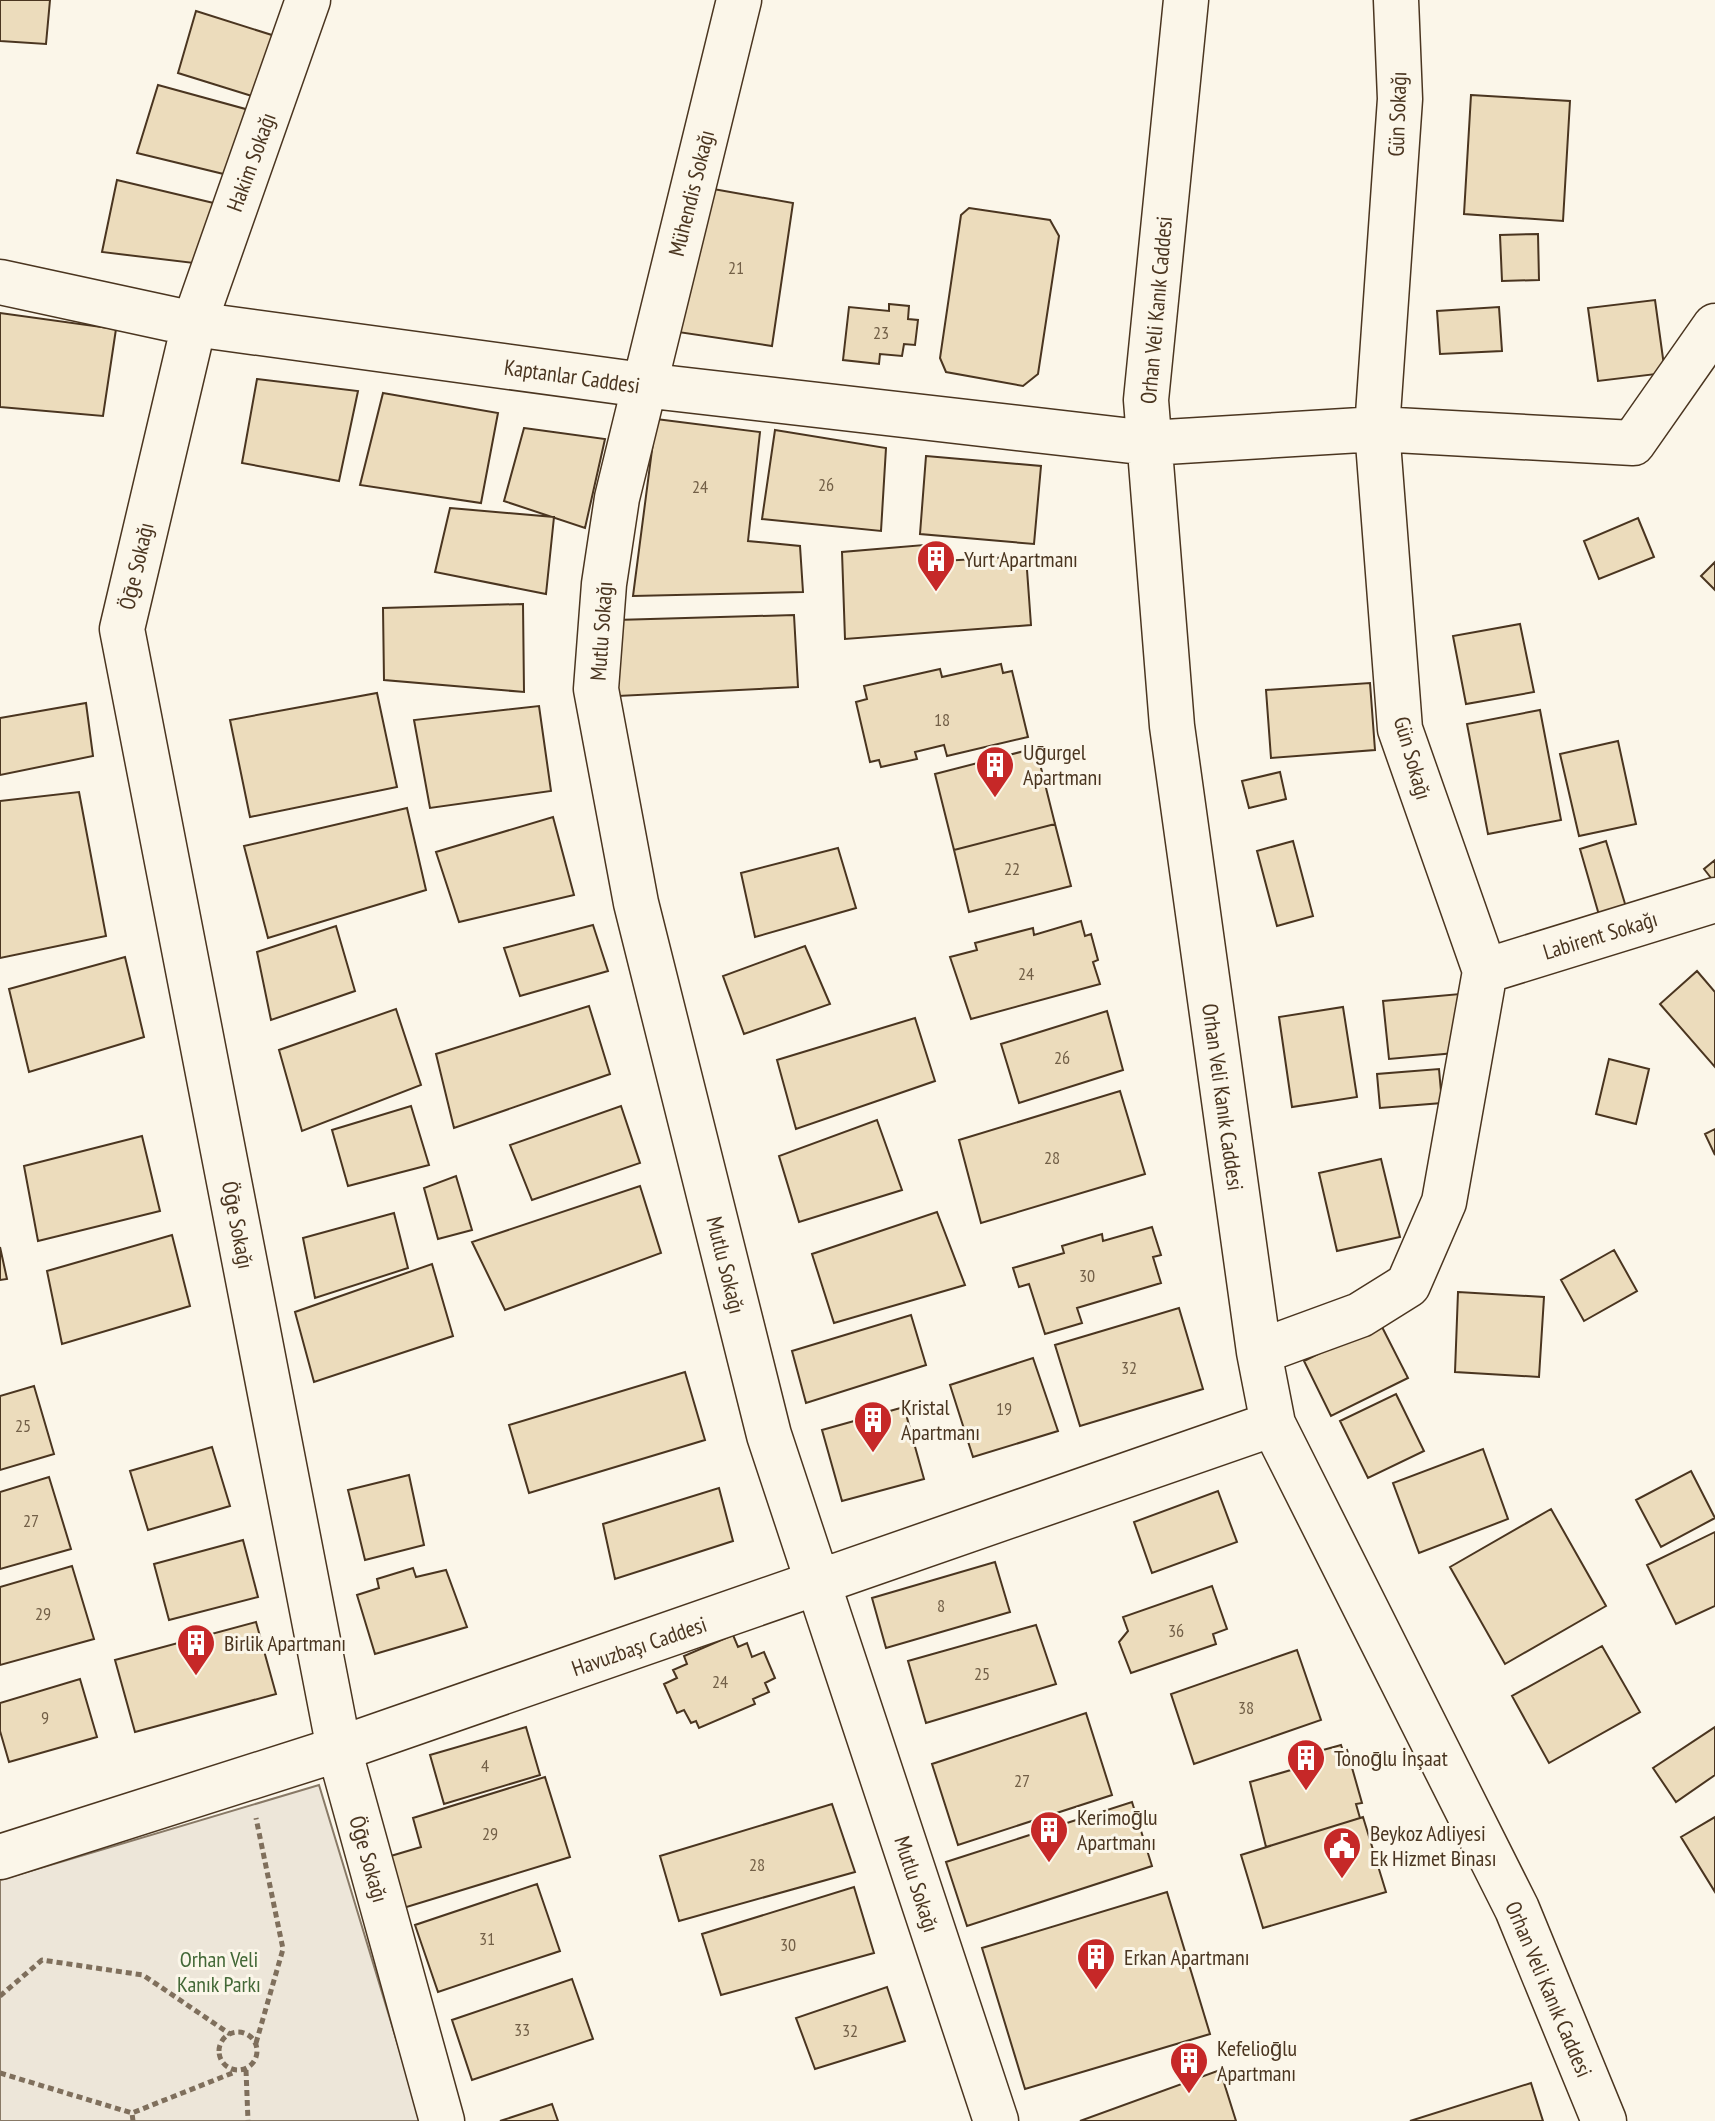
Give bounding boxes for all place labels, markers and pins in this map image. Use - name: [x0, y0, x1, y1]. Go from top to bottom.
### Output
- building icon: Yurt Apartmanı: [915, 538, 957, 593]
- place label: Yurt Apartmanı: [964, 545, 1078, 573]
- place label: Uḡurgel Apartmanı: [1023, 738, 1102, 791]
- building icon: Uḡurgel Apartmanı: [974, 744, 1016, 799]
- place label: Kristal Apartmanı: [901, 1393, 980, 1446]
- building icon: Kristal Apartmanı: [852, 1399, 894, 1454]
- building icon: Birlik Apartmanı: [175, 1622, 217, 1677]
- place label: Birlik Apartmanı: [224, 1629, 346, 1657]
- building icon: Tonoḡlu İnşaat: [1285, 1737, 1327, 1792]
- place label: Tonoḡlu İnşaat: [1334, 1744, 1448, 1772]
- place label: Kerimoḡlu Apartmanı: [1077, 1803, 1158, 1856]
- building icon: Kerimoḡlu Apartmanı: [1028, 1809, 1070, 1864]
- place label: Beykoz Adliyesi Ek Hizmet Binası: [1370, 1819, 1497, 1872]
- public building icon: Beykoz Adliyesi Ek Hizmet Binası: [1321, 1825, 1363, 1880]
- building icon: Erkan Apartmanı: [1075, 1936, 1117, 1991]
- place label: Erkan Apartmanı: [1124, 1943, 1249, 1971]
- place label: Kefelioḡlu Apartmanı: [1217, 2034, 1297, 2087]
- building icon: Kefelioḡlu Apartmanı: [1168, 2040, 1210, 2095]

